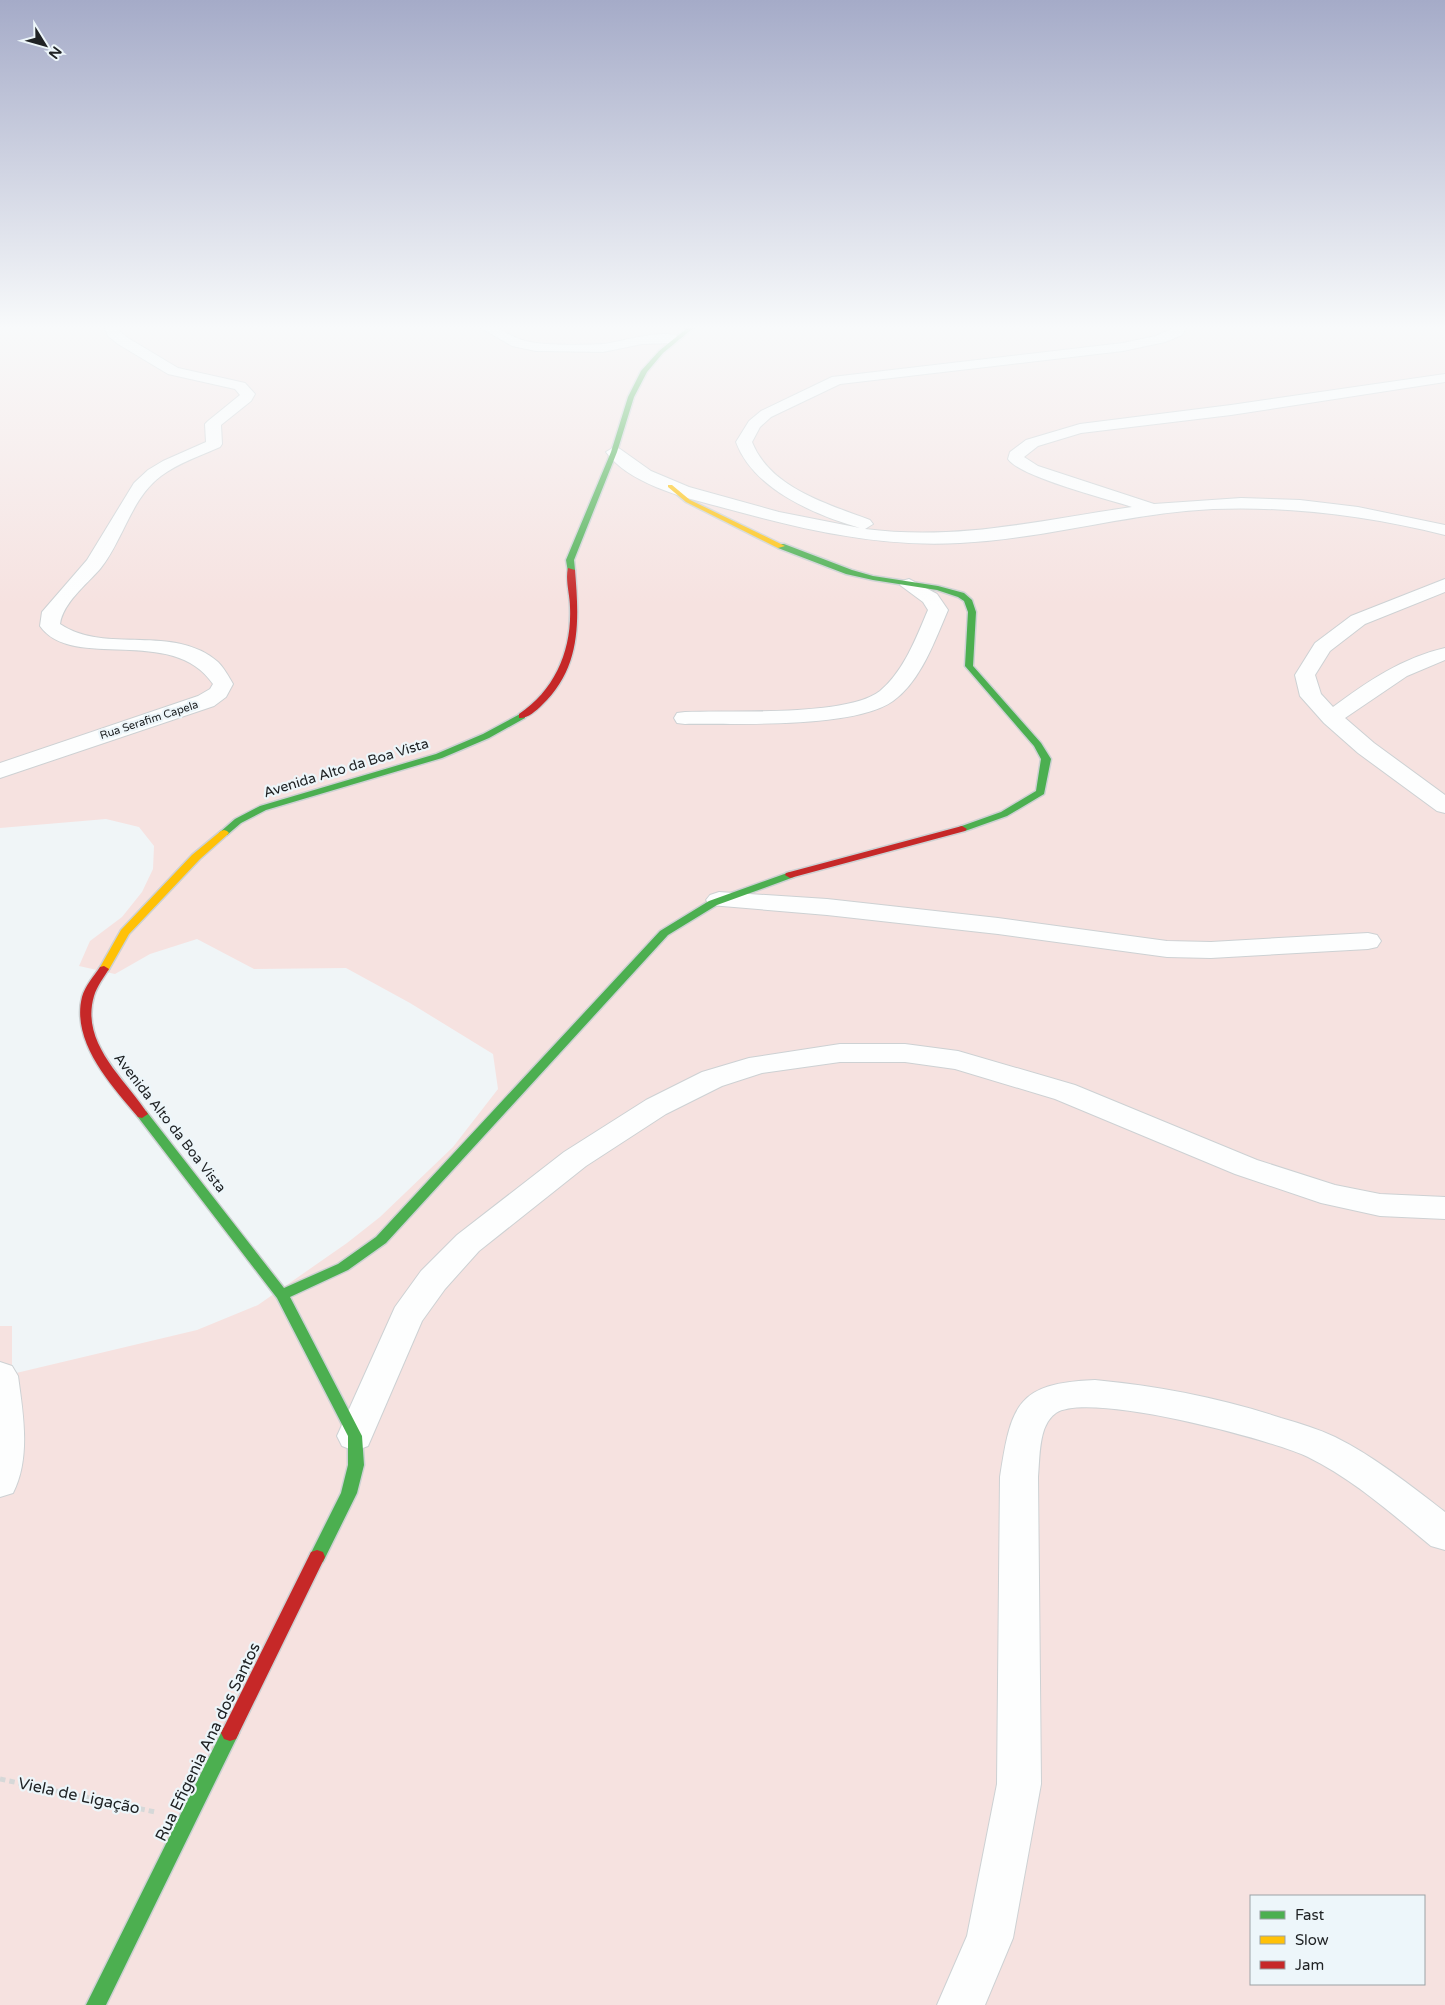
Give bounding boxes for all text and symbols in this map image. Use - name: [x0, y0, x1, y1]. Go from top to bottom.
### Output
- north arrow: [20, 20, 70, 70]
- text: N: [45, 43, 65, 62]
- street label: Rua Serafim Capela: [98, 698, 200, 742]
- street label: Avenida Alto da Boa Vista: [261, 735, 431, 801]
- street label: Avenida Alto da Boa Vista: [110, 1050, 230, 1196]
- street label: Rua Efigenia Ana dos Santos: [151, 1639, 265, 1845]
- street label: Viela de Ligação: [16, 1773, 142, 1819]
- legend: [1250, 1895, 1425, 1985]
- text: Fast: [1295, 1906, 1325, 1924]
- text: Slow: [1295, 1931, 1329, 1949]
- text: Jam: [1295, 1956, 1324, 1974]

